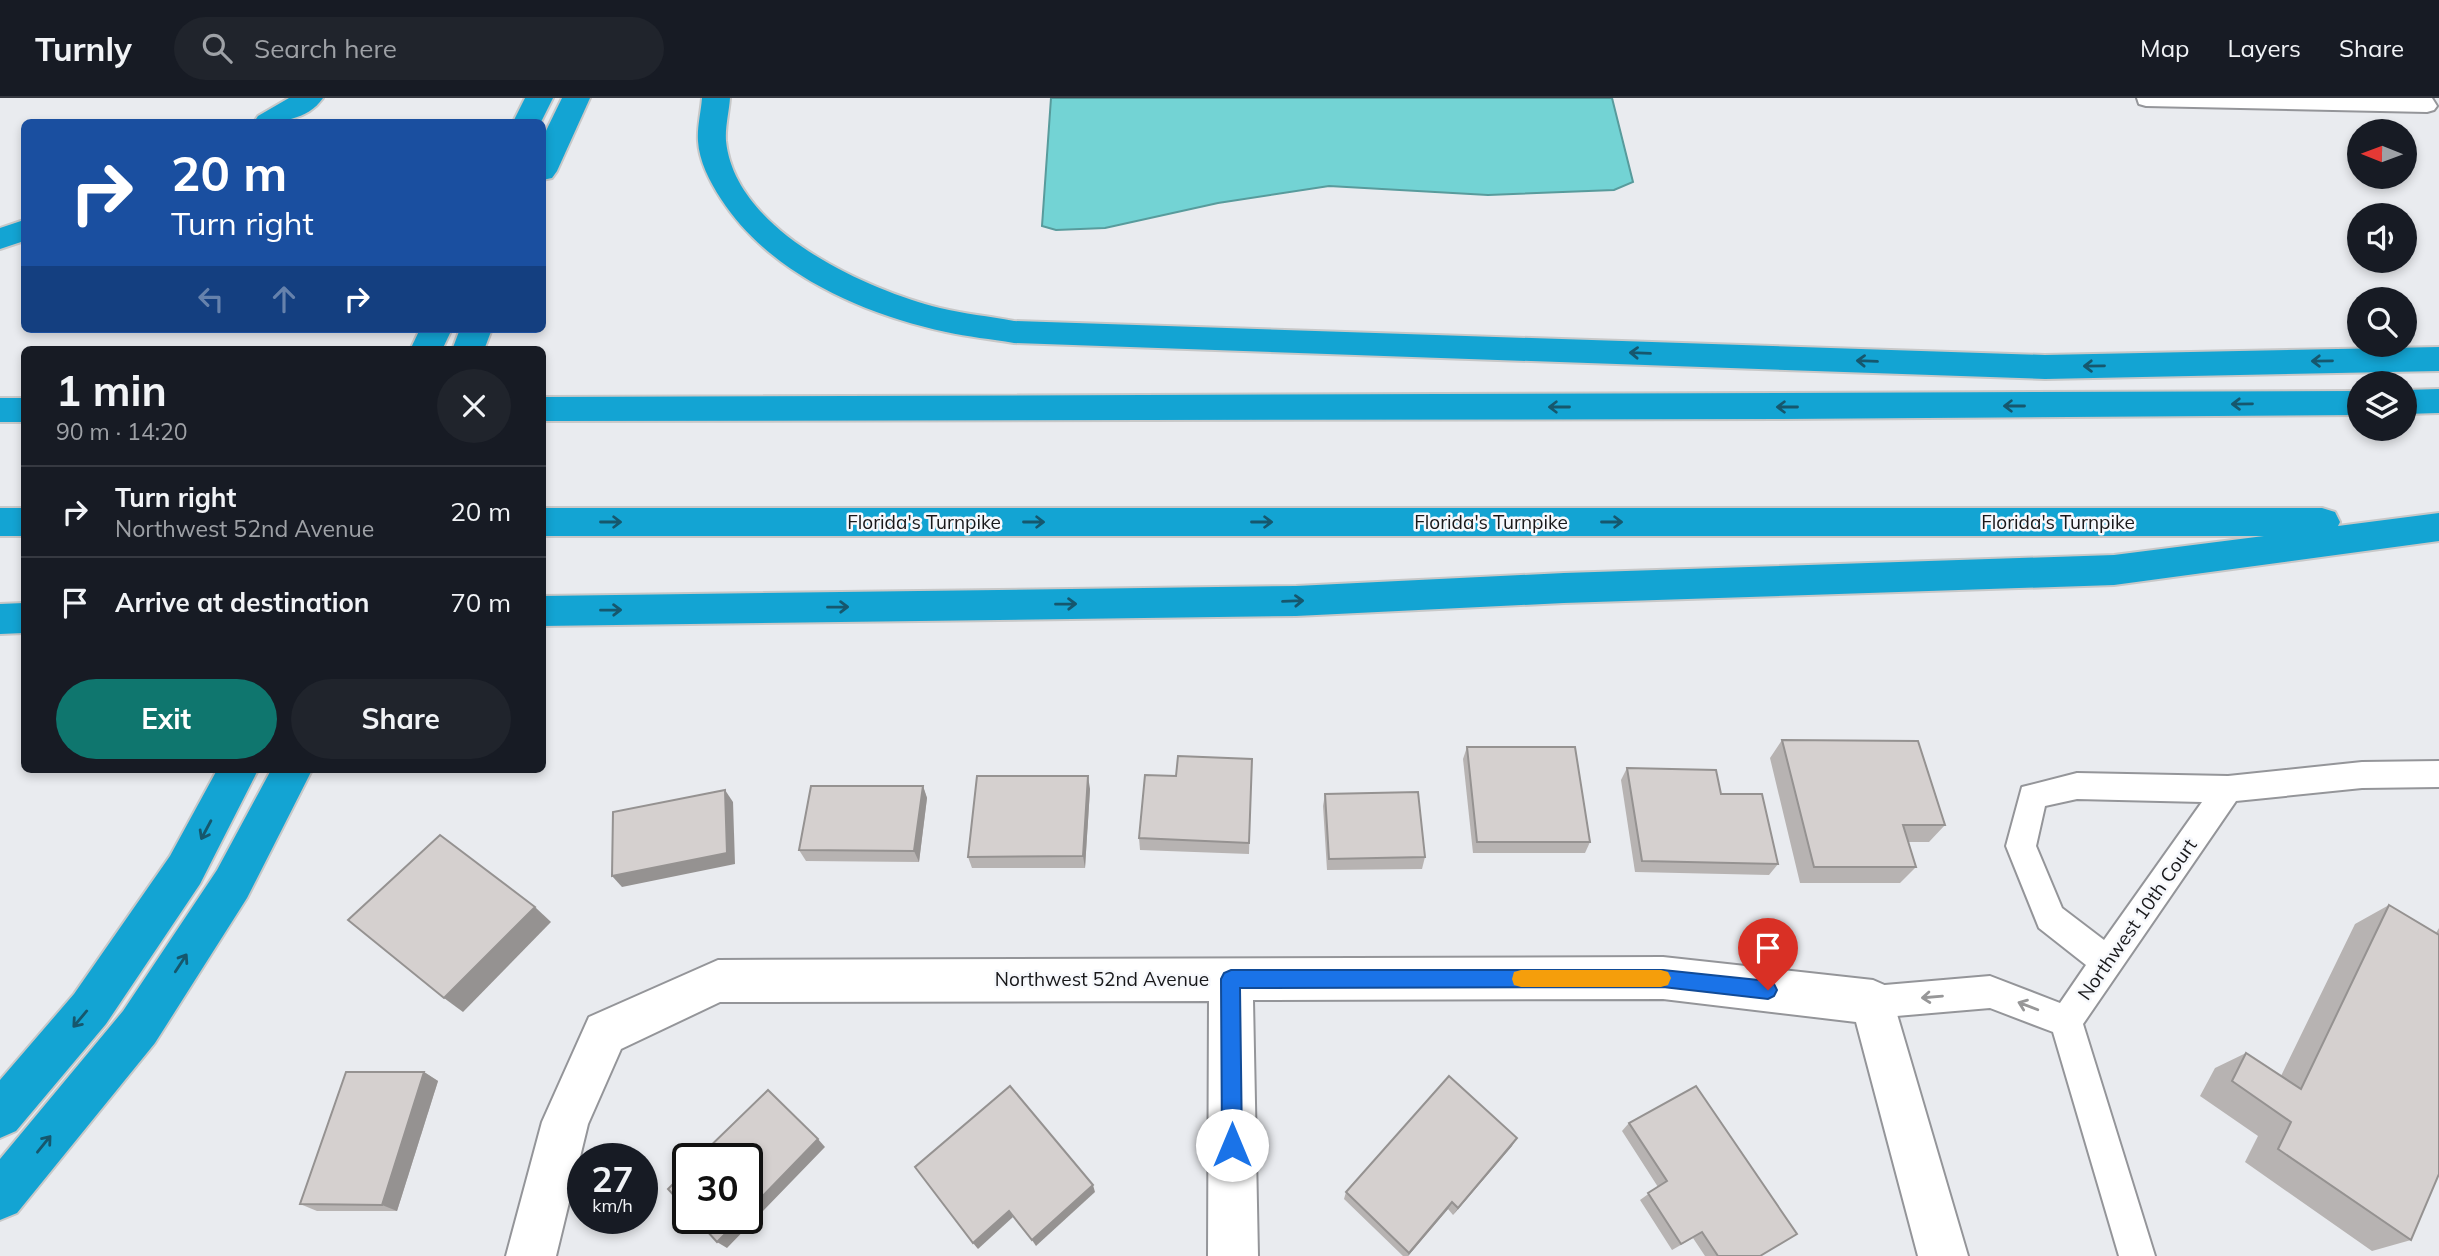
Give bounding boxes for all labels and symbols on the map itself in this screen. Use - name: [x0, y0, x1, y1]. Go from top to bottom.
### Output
- north arrow: [2347, 119, 2417, 189]
- one-way arrow: [1628, 347, 1651, 360]
- one-way arrow: [1856, 354, 1879, 368]
- one-way arrow: [2311, 355, 2334, 368]
- one-way arrow: [2083, 359, 2106, 373]
- one-way arrow: [2231, 397, 2254, 411]
- one-way arrow: [2003, 399, 2026, 413]
- one-way arrow: [1776, 400, 1799, 414]
- one-way arrow: [1548, 401, 1571, 414]
- street label: Florida's Turnpike: [847, 510, 1001, 534]
- street label: Florida's Turnpike: [1414, 510, 1568, 534]
- street label: Florida's Turnpike: [1981, 510, 2135, 534]
- one-way arrow: [599, 515, 622, 529]
- one-way arrow: [1022, 515, 1045, 529]
- one-way arrow: [1250, 515, 1273, 529]
- one-way arrow: [1600, 515, 1623, 529]
- one-way arrow: [1281, 594, 1304, 607]
- one-way arrow: [1054, 597, 1077, 611]
- one-way arrow: [826, 600, 849, 614]
- one-way arrow: [599, 603, 622, 617]
- one-way arrow: [199, 819, 212, 840]
- street label: Northwest 10th Court: [2072, 833, 2202, 1004]
- pin: [1738, 918, 1798, 990]
- one-way arrow: [174, 953, 188, 973]
- street label: Northwest 52nd Avenue: [995, 967, 1209, 991]
- one-way arrow: [1921, 991, 1944, 1004]
- one-way arrow: [2018, 999, 2040, 1012]
- one-way arrow: [73, 1010, 88, 1028]
- position arrow: [1195, 1108, 1269, 1182]
- one-way arrow: [36, 1136, 52, 1154]
- speed limit sign: 30: [672, 1143, 763, 1234]

